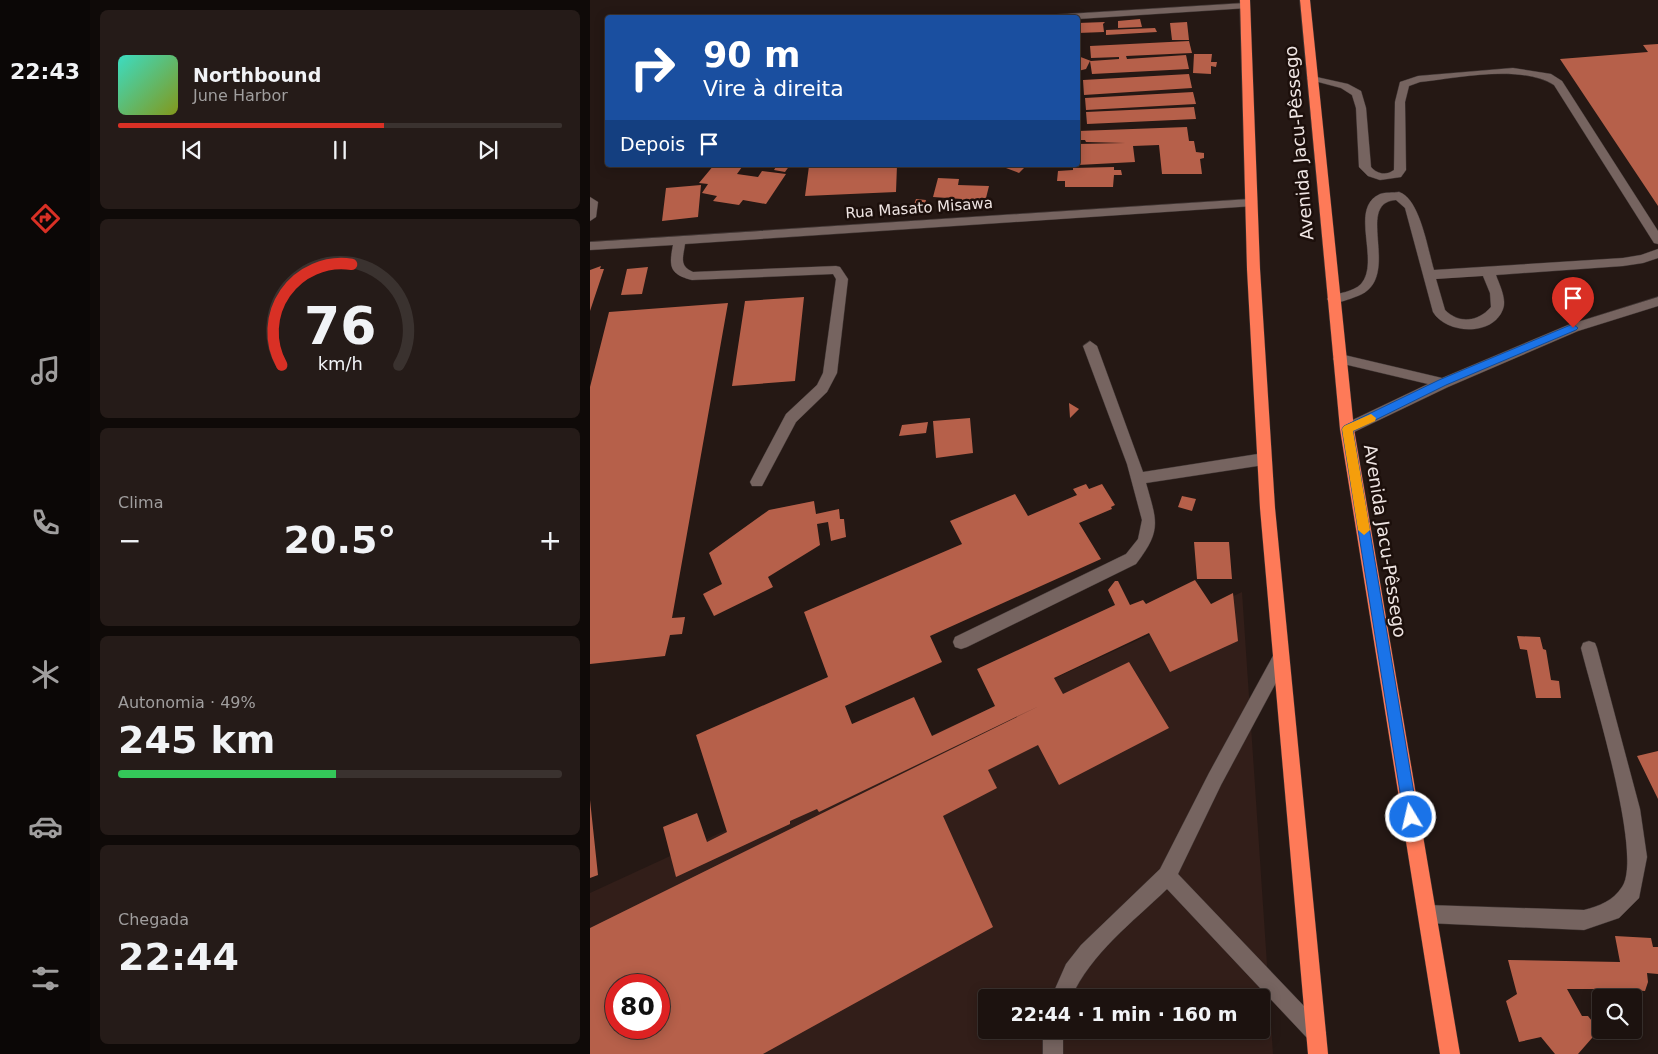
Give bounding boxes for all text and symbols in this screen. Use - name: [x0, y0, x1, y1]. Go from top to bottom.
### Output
- icon: right: [620, 35, 685, 100]
- text: 90 m: [703, 35, 800, 75]
- street label: Avenida Jacu-Pêssego: [1280, 45, 1317, 241]
- text: 22:43: [10, 59, 80, 84]
- text: Northbound: [193, 64, 321, 86]
- text: Vire à direita: [703, 76, 844, 101]
- text: June Harbor: [193, 86, 288, 105]
- icon: arrive: [695, 130, 723, 158]
- text: Depois: [620, 133, 685, 155]
- icon: previous: [178, 136, 206, 164]
- icon: pause: [326, 136, 354, 164]
- icon: next: [474, 136, 502, 164]
- street label: Rua Masato Misawa: [845, 194, 993, 222]
- icon: directions: [28, 201, 63, 236]
- pin: [1552, 277, 1594, 328]
- icon: arrive: [1559, 284, 1587, 312]
- text: 76: [304, 296, 376, 356]
- icon: music: [28, 353, 63, 388]
- text: km/h: [317, 353, 363, 374]
- street label: Avenida Jacu-Pêssego: [1360, 443, 1411, 639]
- text: Clima: [118, 493, 163, 512]
- icon: phone: [28, 505, 63, 540]
- text: 20.5°: [284, 518, 396, 562]
- text: −: [118, 524, 141, 557]
- text: +: [539, 524, 562, 557]
- icon: climate: [28, 657, 63, 692]
- text: Autonomia · 49%: [118, 693, 256, 712]
- text: 245 km: [118, 718, 275, 762]
- position arrow: [1384, 790, 1436, 842]
- icon: car: [28, 809, 63, 844]
- text: Chegada: [118, 910, 189, 929]
- text: 22:44: [118, 935, 239, 979]
- icon: filters: [28, 961, 63, 996]
- speed limit sign: 80: [605, 974, 670, 1039]
- map controls: [1592, 989, 1642, 1039]
- button: search: [1592, 989, 1642, 1039]
- text: 22:44 · 1 min · 160 m: [1010, 1003, 1238, 1025]

